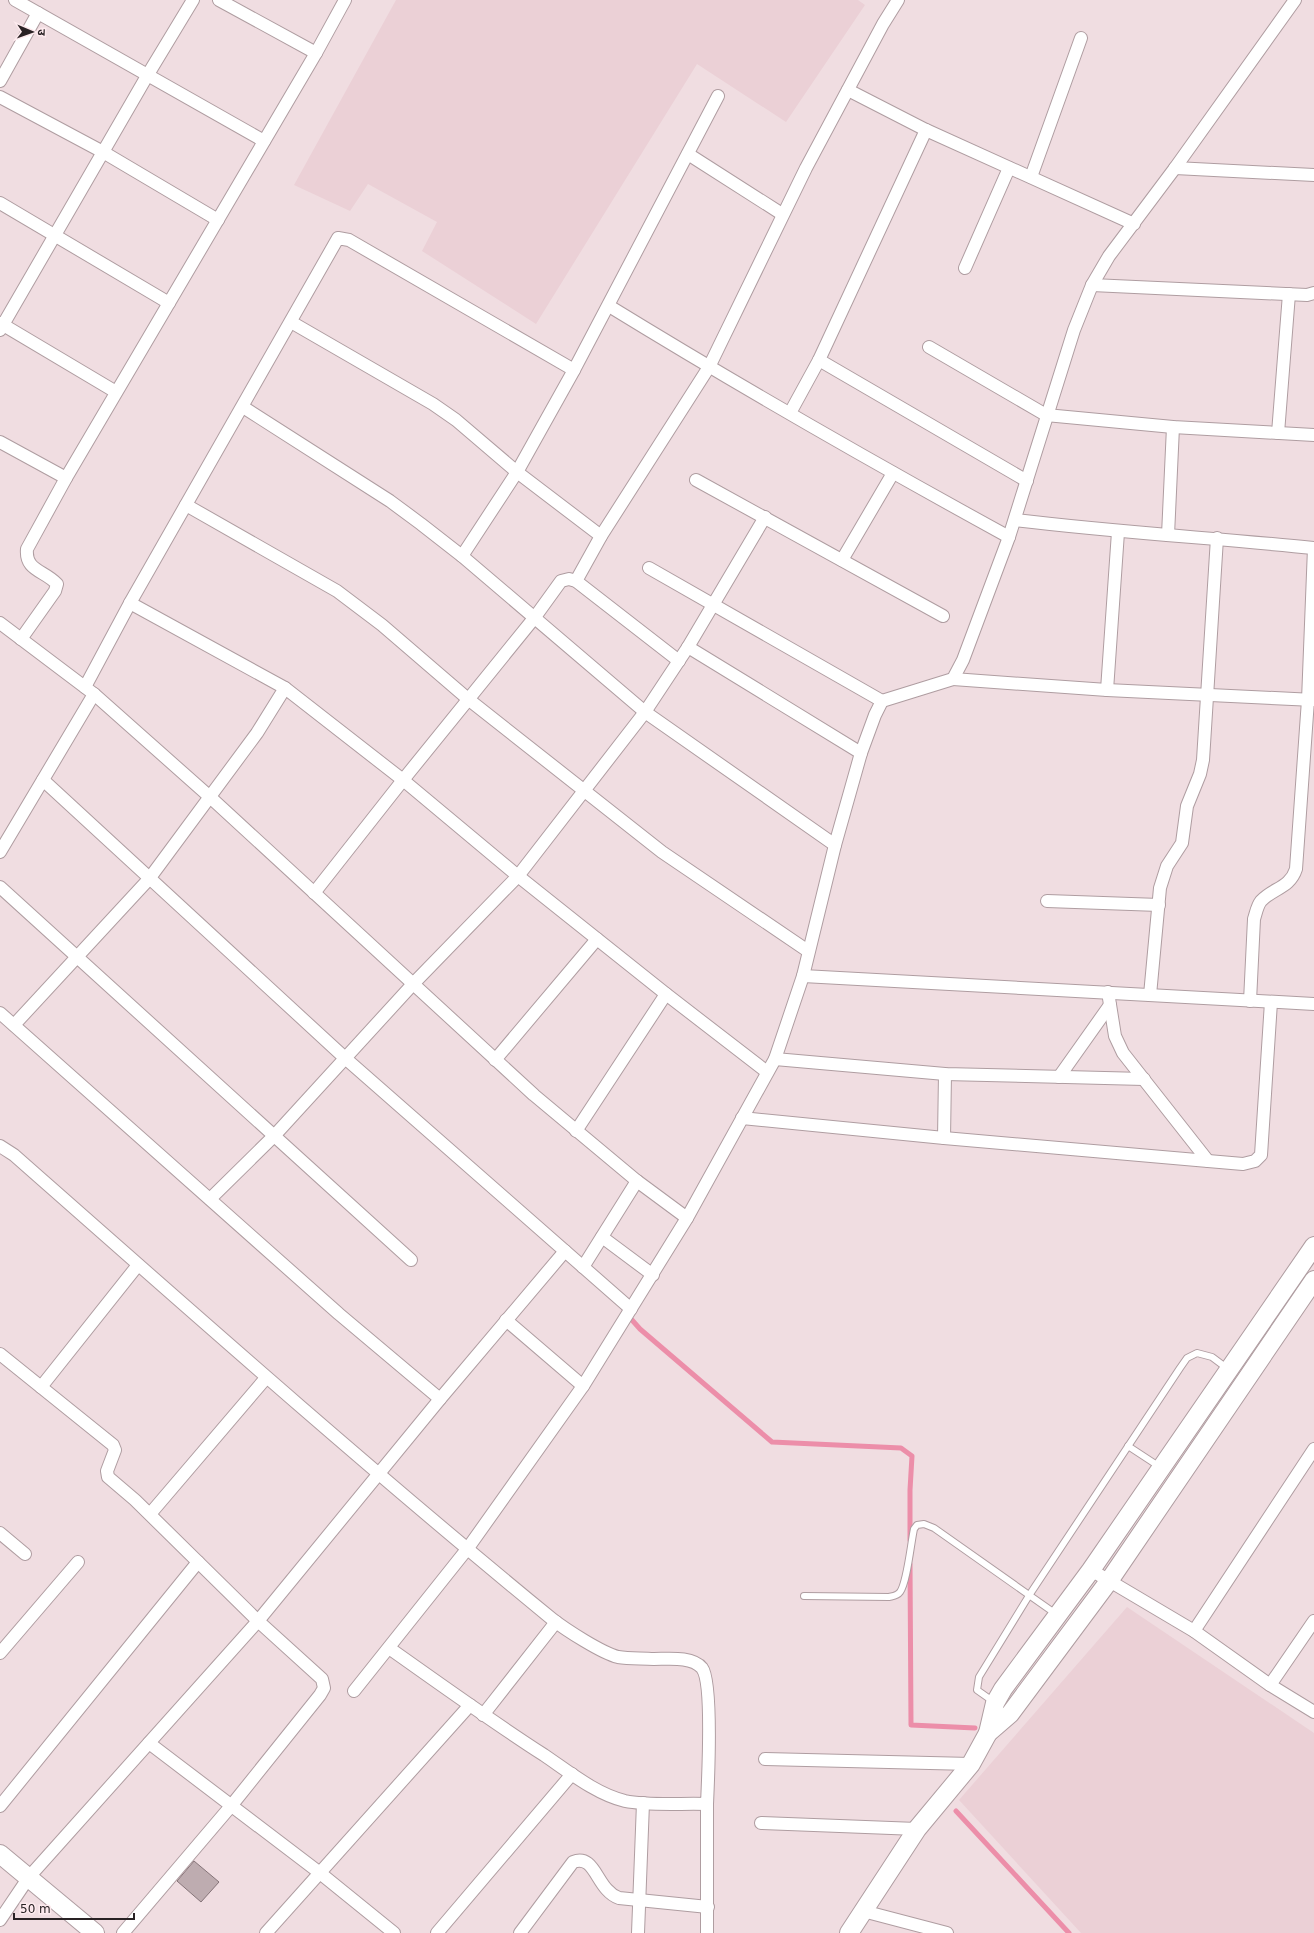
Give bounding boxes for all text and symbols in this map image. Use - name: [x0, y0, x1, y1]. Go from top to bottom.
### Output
- north arrow: [12, 12, 52, 52]
- text: उ: [35, 29, 48, 36]
- scale bar: [14, 1895, 134, 1921]
- text: 50 m: [20, 1902, 51, 1916]

